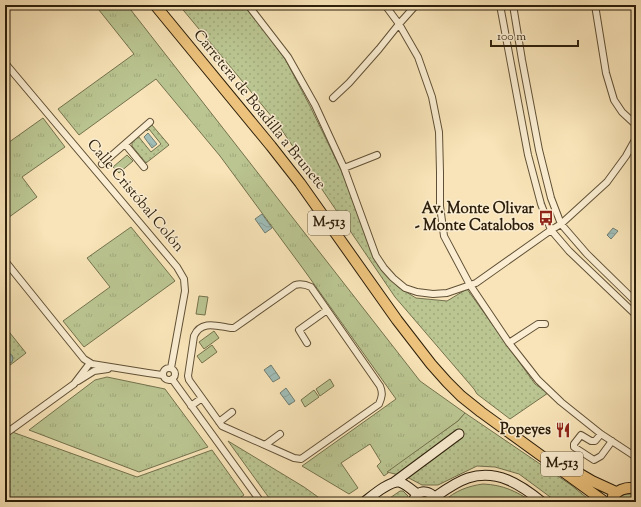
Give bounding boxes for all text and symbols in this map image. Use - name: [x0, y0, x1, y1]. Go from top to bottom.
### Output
- scale bar: [491, 22, 578, 48]
- street label: Carretera de Boadilla a Brunete: [188, 26, 330, 194]
- text: 100 m: [497, 28, 526, 46]
- street label: Calle Cristóbal Colón: [81, 135, 189, 257]
- place label: Av. Monte Olivar - Monte Catalobos: [415, 199, 534, 237]
- bus stop icon: Av. Monte Olivar - Monte Catalobos: [537, 209, 555, 227]
- road number: M-513: [308, 211, 350, 235]
- place label: Popeyes: [500, 420, 551, 441]
- restaurant icon: Popeyes: [554, 421, 572, 439]
- road number: M-513: [541, 452, 583, 476]

